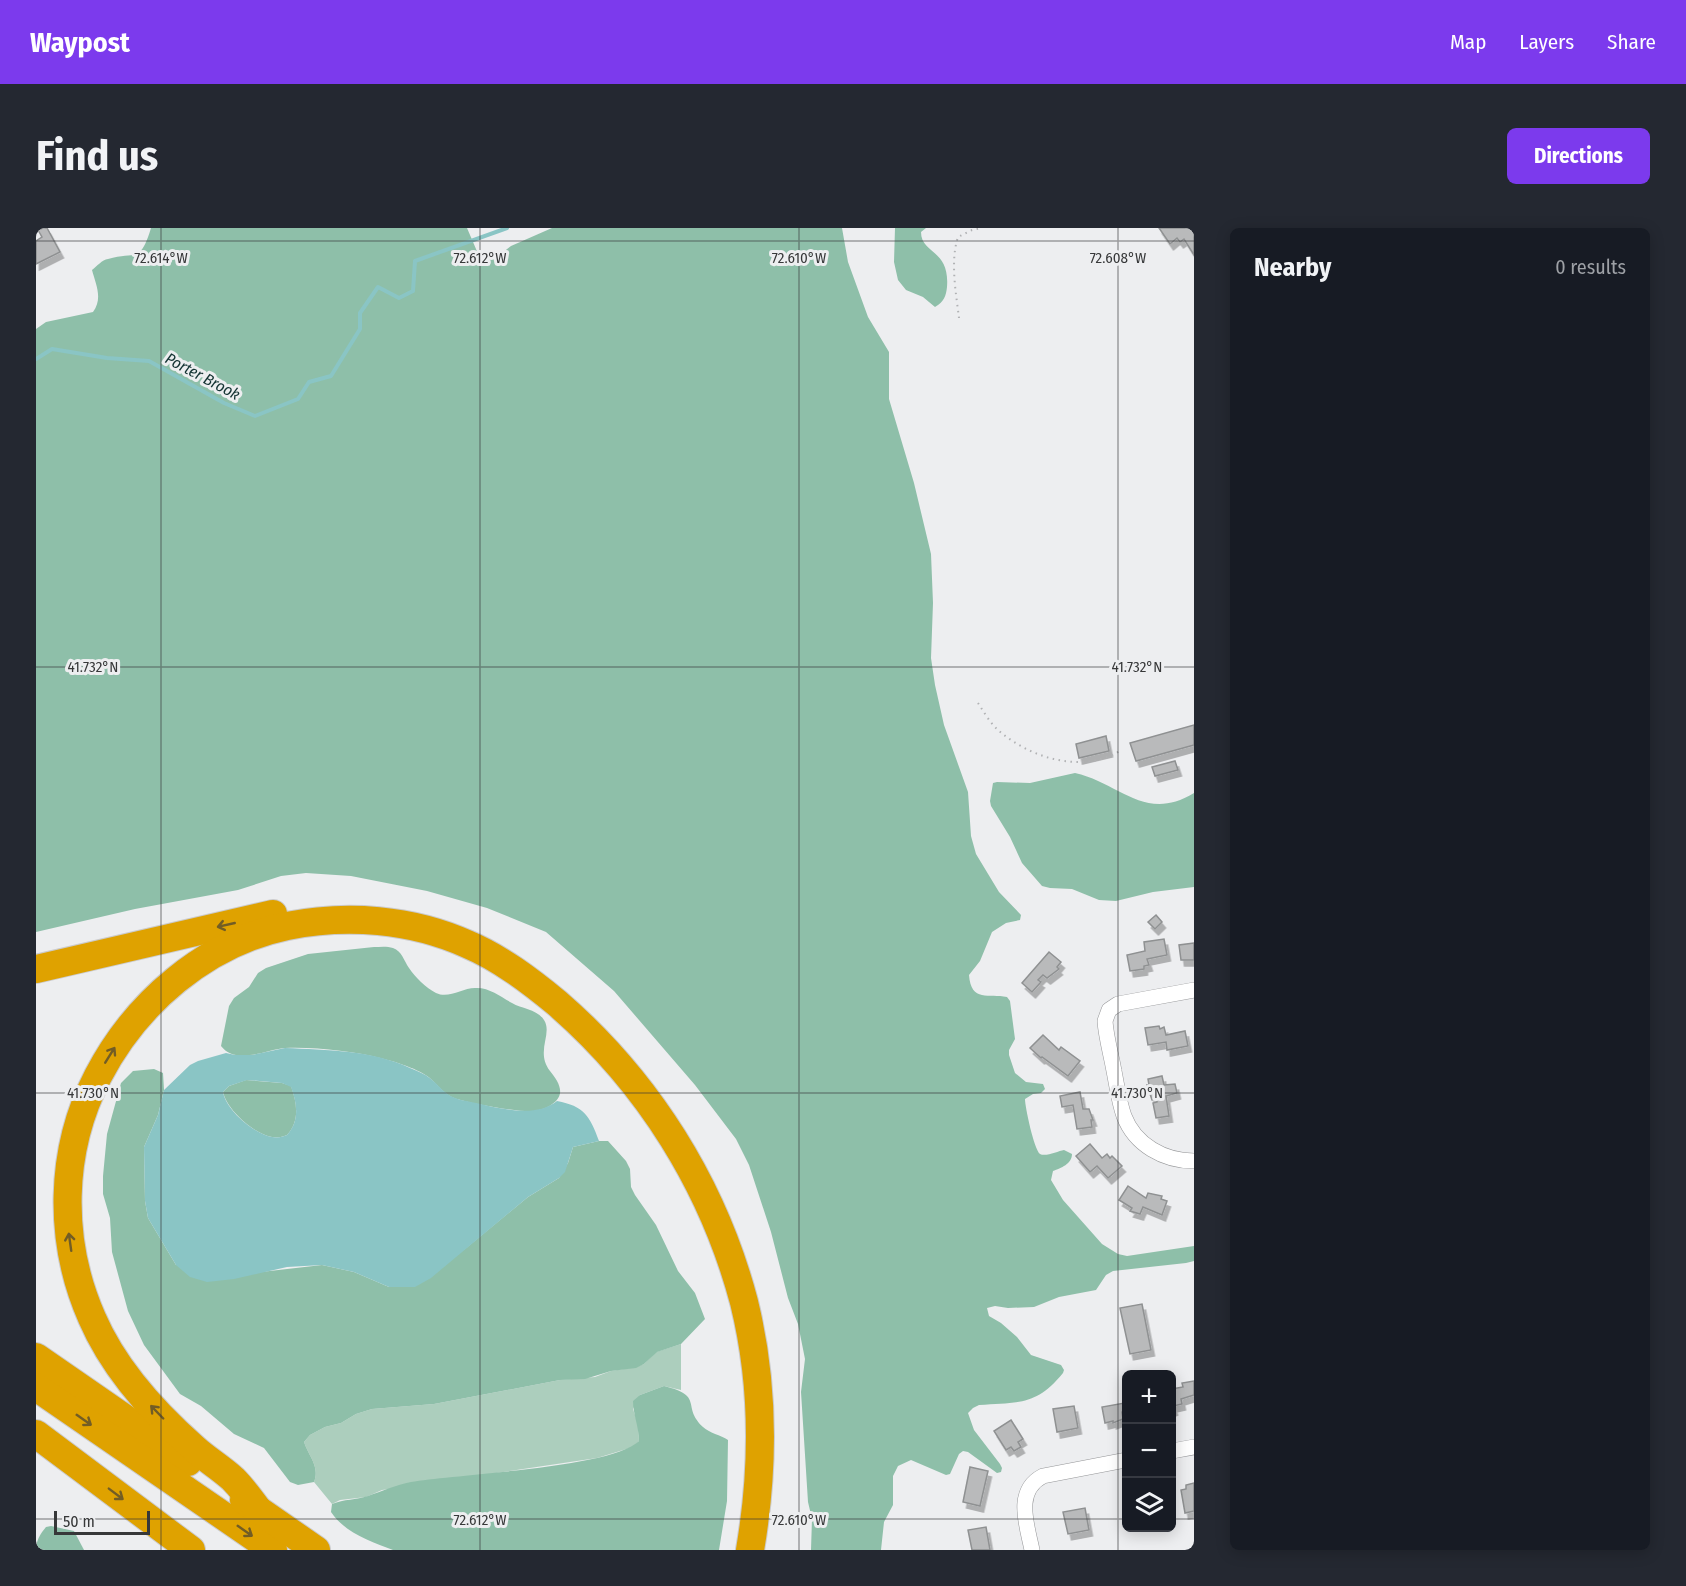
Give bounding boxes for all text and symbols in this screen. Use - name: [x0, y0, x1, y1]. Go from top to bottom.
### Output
- text: Waypost: [30, 26, 130, 59]
- text: Map: [1450, 29, 1486, 55]
- text: Layers: [1519, 29, 1574, 55]
- text: Share: [1607, 29, 1656, 55]
- button: Directions: [1507, 128, 1650, 184]
- text: Find us: [36, 131, 158, 181]
- text: 72.614°W: [134, 249, 188, 267]
- text: 72.612°W: [453, 249, 507, 267]
- text: 72.610°W: [772, 249, 826, 267]
- text: 72.608°W: [1090, 249, 1146, 267]
- text: Nearby: [1254, 252, 1331, 283]
- text: 0 results: [1555, 255, 1626, 279]
- water label: Porter Brook: [162, 349, 243, 404]
- text: 41.732°N: [68, 658, 118, 676]
- text: 41.732°N: [1112, 658, 1162, 676]
- one-way arrow: [217, 919, 236, 931]
- one-way arrow: [104, 1047, 116, 1064]
- text: 41.730°N: [67, 1084, 119, 1102]
- text: 41.730°N: [1111, 1084, 1163, 1102]
- one-way arrow: [64, 1233, 75, 1252]
- map controls: [1122, 1370, 1176, 1532]
- button: +: [1122, 1370, 1176, 1424]
- one-way arrow: [150, 1405, 164, 1420]
- one-way arrow: [76, 1414, 92, 1426]
- button: −: [1122, 1424, 1176, 1478]
- button: layers: [1122, 1478, 1176, 1532]
- one-way arrow: [108, 1488, 124, 1500]
- scale bar: [54, 1508, 150, 1536]
- text: 72.612°W: [453, 1511, 507, 1529]
- text: 72.610°W: [772, 1511, 826, 1529]
- text: 50 m: [63, 1512, 95, 1531]
- one-way arrow: [236, 1525, 252, 1537]

